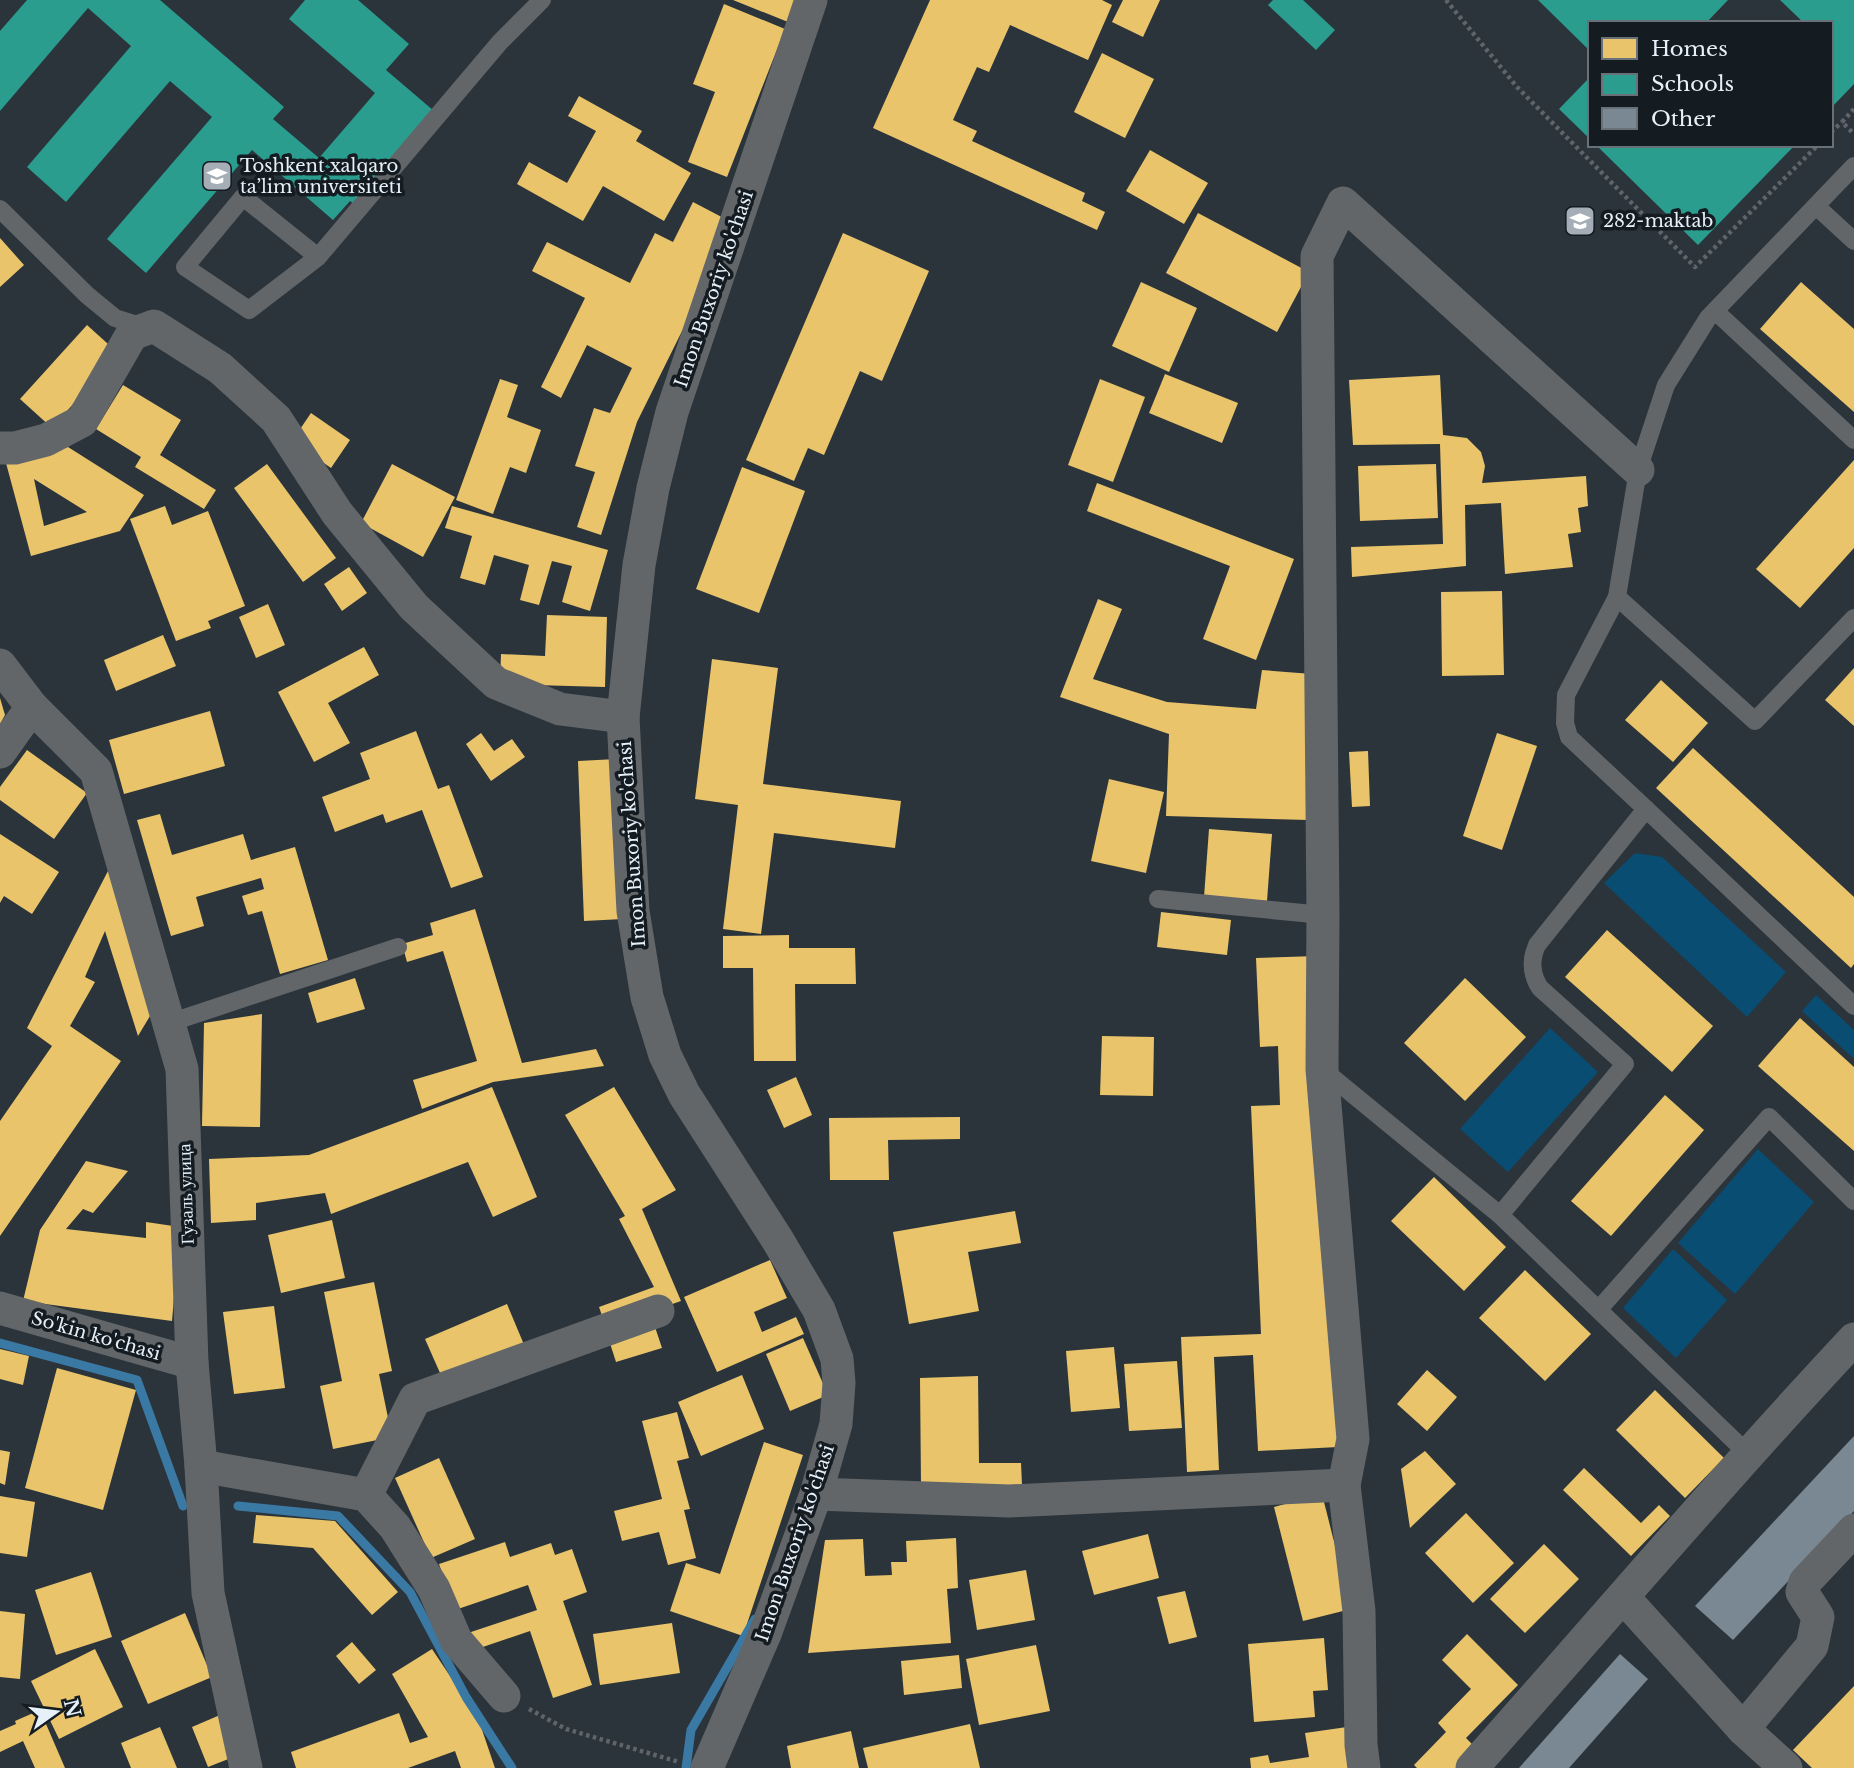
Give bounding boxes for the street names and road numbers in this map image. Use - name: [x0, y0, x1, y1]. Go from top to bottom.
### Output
- street label: Imon Buxoriy ko'chasi: [670, 188, 758, 390]
- street label: Imon Buxoriy ko'chasi: [614, 740, 650, 948]
- street label: Гузаль улица: [173, 1143, 199, 1245]
- street label: So'kin ko'chasi: [29, 1307, 163, 1365]
- street label: Imon Buxoriy ko'chasi: [751, 1442, 839, 1644]

